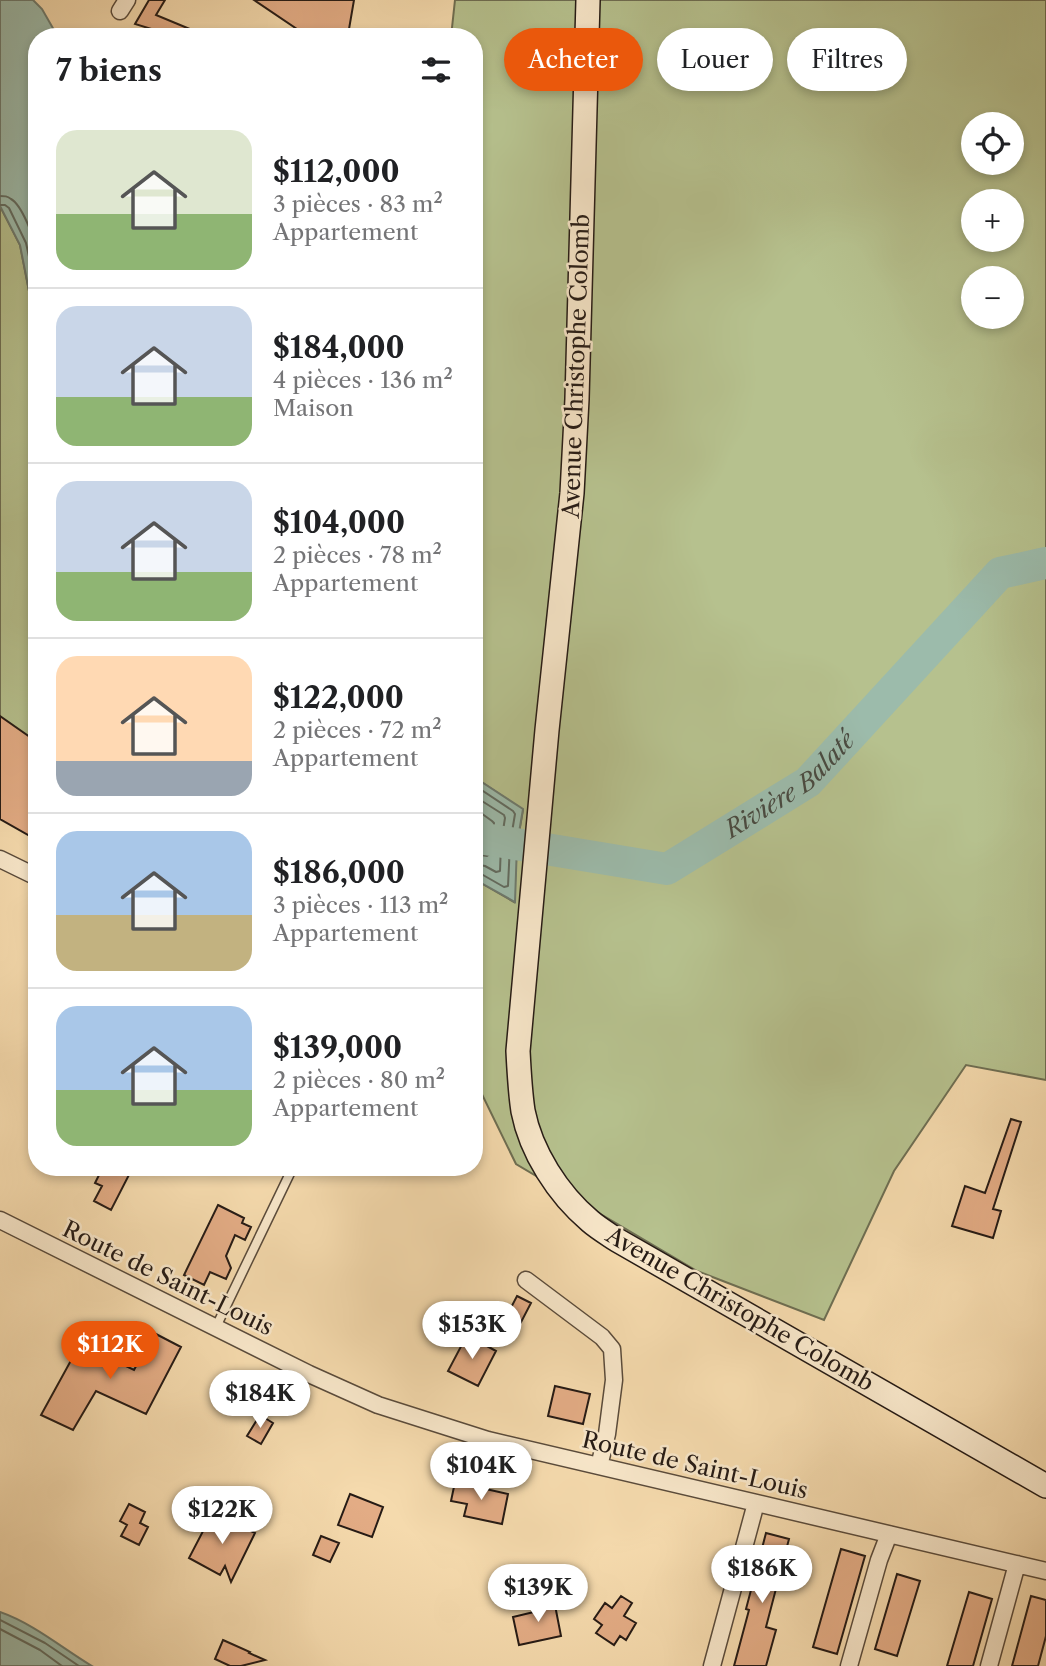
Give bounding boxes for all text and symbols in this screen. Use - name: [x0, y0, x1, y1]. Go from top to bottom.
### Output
- chip: Acheter: [504, 28, 643, 91]
- chip: Louer: [657, 28, 773, 91]
- chip: Filtres: [787, 28, 907, 91]
- icon: filters: [417, 51, 455, 89]
- text: 7 biens: [56, 52, 162, 89]
- map controls: [961, 112, 1024, 329]
- button: locate: [961, 112, 1024, 175]
- text: $112,000: [273, 153, 400, 190]
- icon: home: [112, 158, 196, 242]
- button: +: [961, 189, 1024, 252]
- text: 3 pièces · 83 m²: [273, 190, 443, 218]
- street label: Avenue Christophe Colomb: [557, 213, 595, 520]
- text: Appartement: [273, 218, 418, 246]
- button: −: [961, 266, 1024, 329]
- text: $184,000: [273, 329, 405, 366]
- icon: home: [112, 334, 196, 418]
- text: 4 pièces · 136 m²: [273, 366, 453, 394]
- text: Maison: [273, 394, 354, 422]
- text: $104,000: [273, 504, 405, 541]
- icon: home: [112, 509, 196, 593]
- text: 2 pièces · 78 m²: [273, 541, 442, 569]
- text: Appartement: [273, 569, 418, 597]
- text: $122,000: [273, 679, 404, 716]
- icon: home: [112, 684, 196, 768]
- text: 2 pièces · 72 m²: [273, 716, 442, 744]
- water label: Rivière Balaté: [718, 724, 862, 845]
- text: Appartement: [273, 744, 418, 772]
- text: $186,000: [273, 854, 405, 891]
- icon: home: [112, 859, 196, 943]
- text: 3 pièces · 113 m²: [273, 891, 449, 919]
- text: Appartement: [273, 919, 418, 947]
- text: $139,000: [273, 1029, 402, 1066]
- icon: home: [112, 1034, 196, 1118]
- text: 2 pièces · 80 m²: [273, 1066, 445, 1094]
- text: Appartement: [273, 1094, 418, 1122]
- street label: Route de Saint-Louis: [58, 1215, 278, 1341]
- street label: Avenue Christophe Colomb: [600, 1220, 879, 1397]
- pin: $153K: [423, 1302, 521, 1361]
- text: $153K: [438, 1310, 506, 1338]
- pin: $112K: [61, 1322, 159, 1381]
- text: $112K: [77, 1330, 143, 1358]
- pin: $184K: [211, 1370, 309, 1430]
- text: $184K: [225, 1379, 295, 1407]
- street label: Route de Saint-Louis: [579, 1425, 811, 1505]
- pin: $104K: [432, 1442, 530, 1502]
- text: $104K: [446, 1451, 516, 1479]
- pin: $122K: [173, 1486, 271, 1546]
- text: $122K: [188, 1495, 256, 1523]
- pin: $186K: [713, 1546, 811, 1605]
- text: $186K: [727, 1554, 797, 1582]
- pin: $139K: [489, 1564, 587, 1624]
- text: $139K: [504, 1573, 572, 1601]

